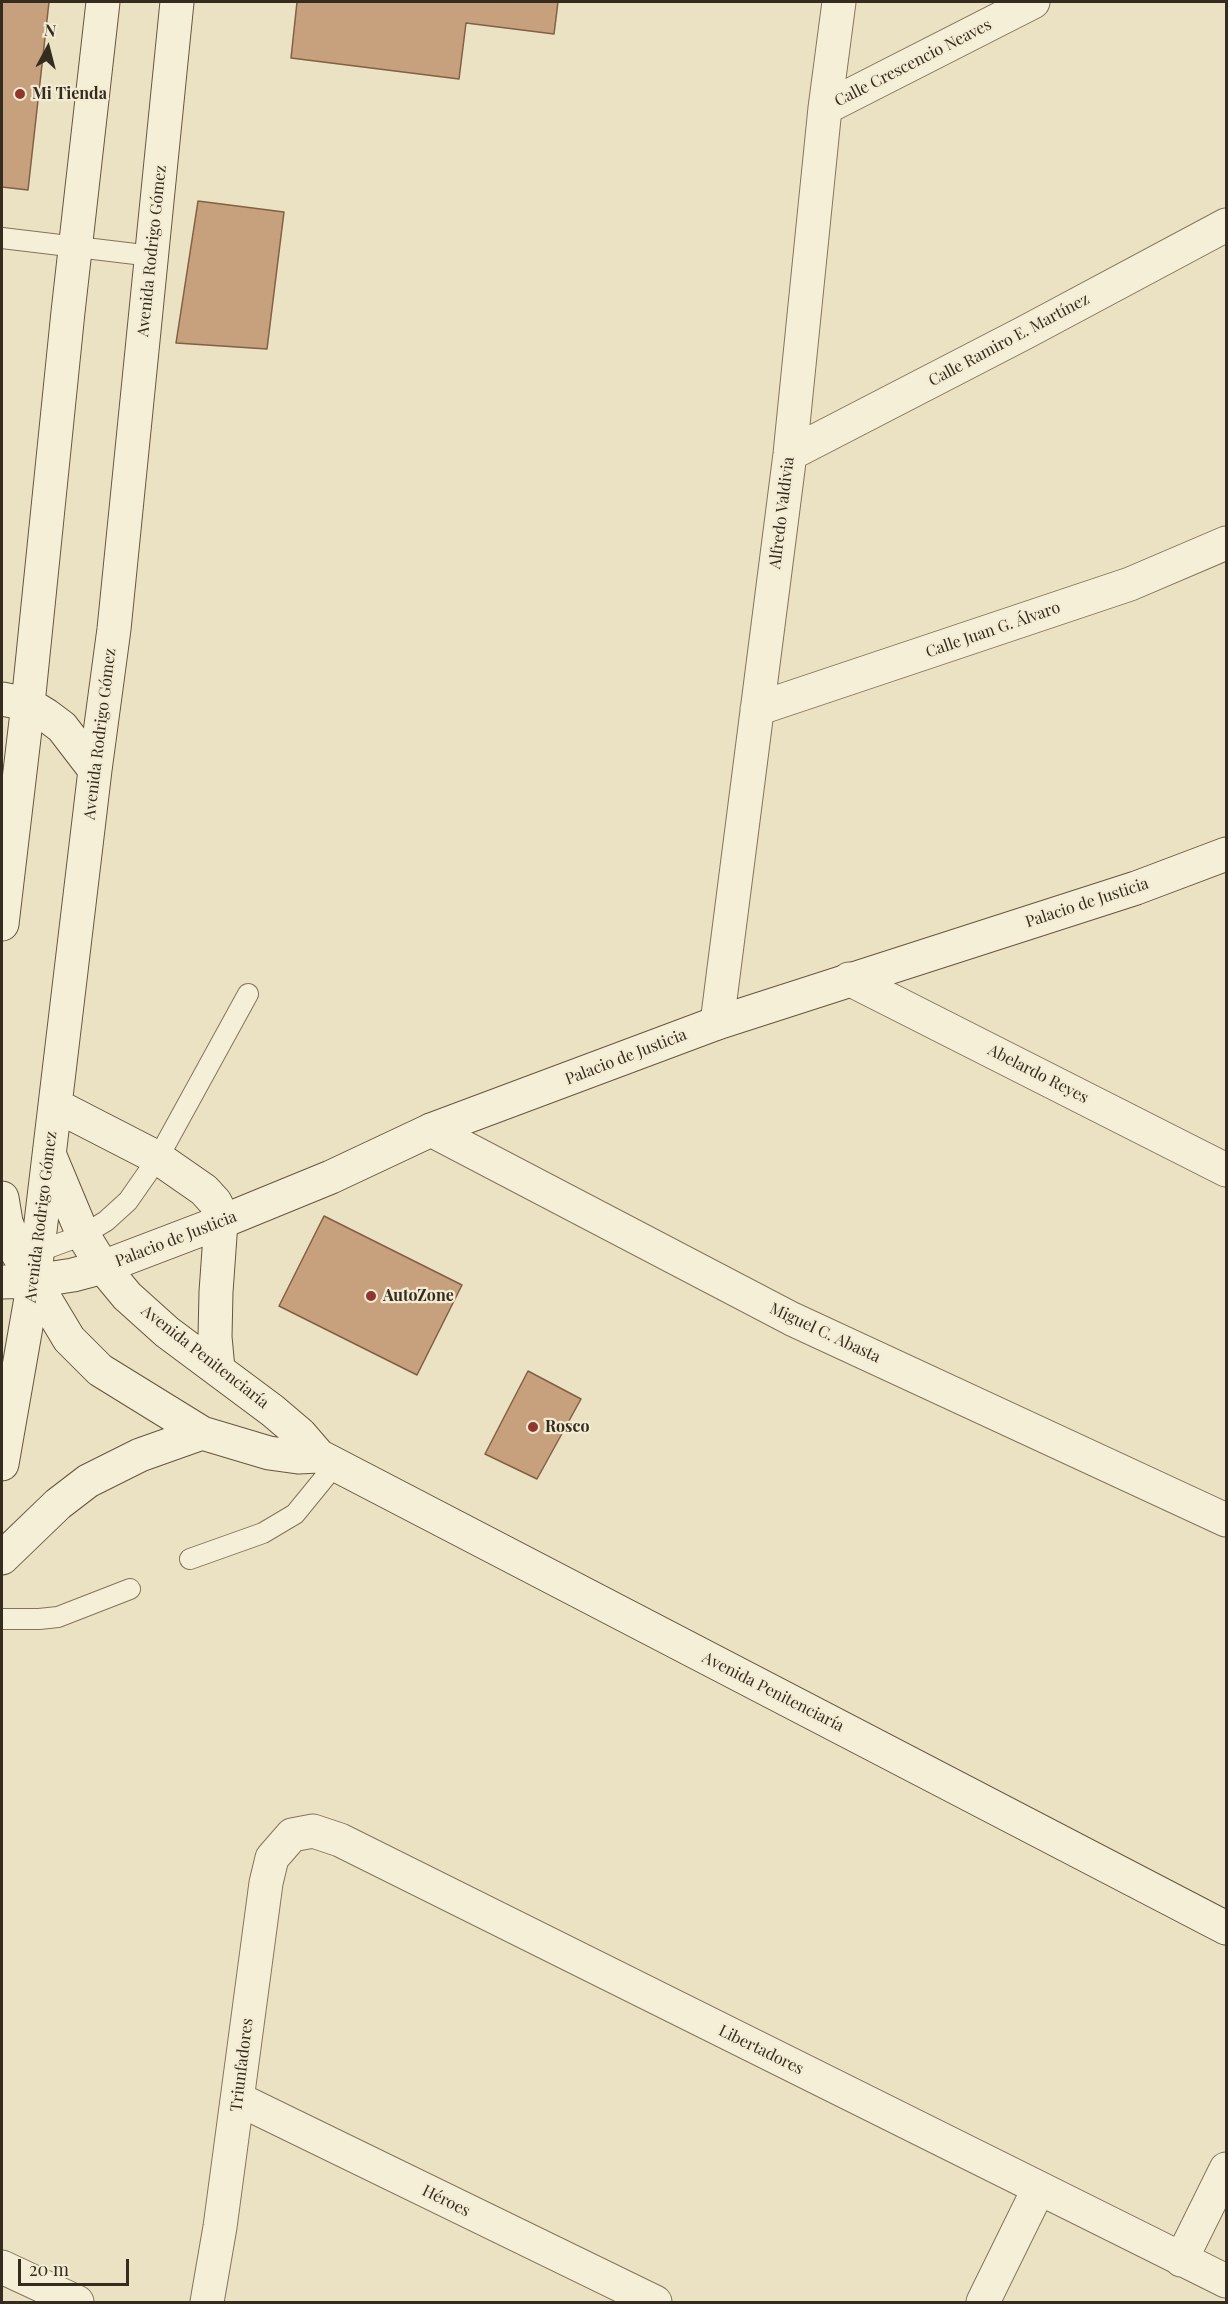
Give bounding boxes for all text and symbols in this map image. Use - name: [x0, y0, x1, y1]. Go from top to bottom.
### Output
- street label: Calle Crescencio Neaves: [831, 15, 995, 111]
- north arrow: [18, 18, 78, 78]
- text: N: [43, 19, 57, 41]
- place label: Mi Tienda: [32, 84, 107, 104]
- marker: Mi Tienda: [13, 87, 27, 101]
- street label: Avenida Rodrigo Gómez: [133, 164, 171, 338]
- street label: Calle Ramiro E. Martínez: [925, 289, 1093, 391]
- street label: Alfredo Valdivia: [766, 456, 798, 570]
- street label: Calle Juan G. Álvaro: [923, 598, 1063, 662]
- street label: Avenida Rodrigo Gómez: [80, 647, 120, 821]
- street label: Palacio de Justicia: [1023, 874, 1151, 932]
- street label: Palacio de Justicia: [563, 1025, 689, 1089]
- street label: Abelardo Reyes: [985, 1040, 1091, 1108]
- street label: Avenida Rodrigo Gómez: [21, 1130, 61, 1304]
- street label: Palacio de Justicia: [113, 1207, 239, 1271]
- place label: AutoZone: [383, 1286, 454, 1306]
- marker: AutoZone: [364, 1289, 378, 1303]
- street label: Miguel C. Abasta: [767, 1299, 883, 1367]
- street label: Avenida Penitenciaría: [137, 1301, 273, 1413]
- place label: Rosco: [545, 1417, 589, 1437]
- marker: Rosco: [526, 1420, 540, 1434]
- street label: Avenida Penitenciaría: [699, 1648, 847, 1736]
- street label: Triunfadores: [227, 2017, 257, 2113]
- street label: Libertadores: [715, 2021, 807, 2079]
- street label: Héroes: [419, 2181, 473, 2221]
- scale bar: [21, 2247, 132, 2285]
- text: 20 m: [29, 2257, 69, 2281]

